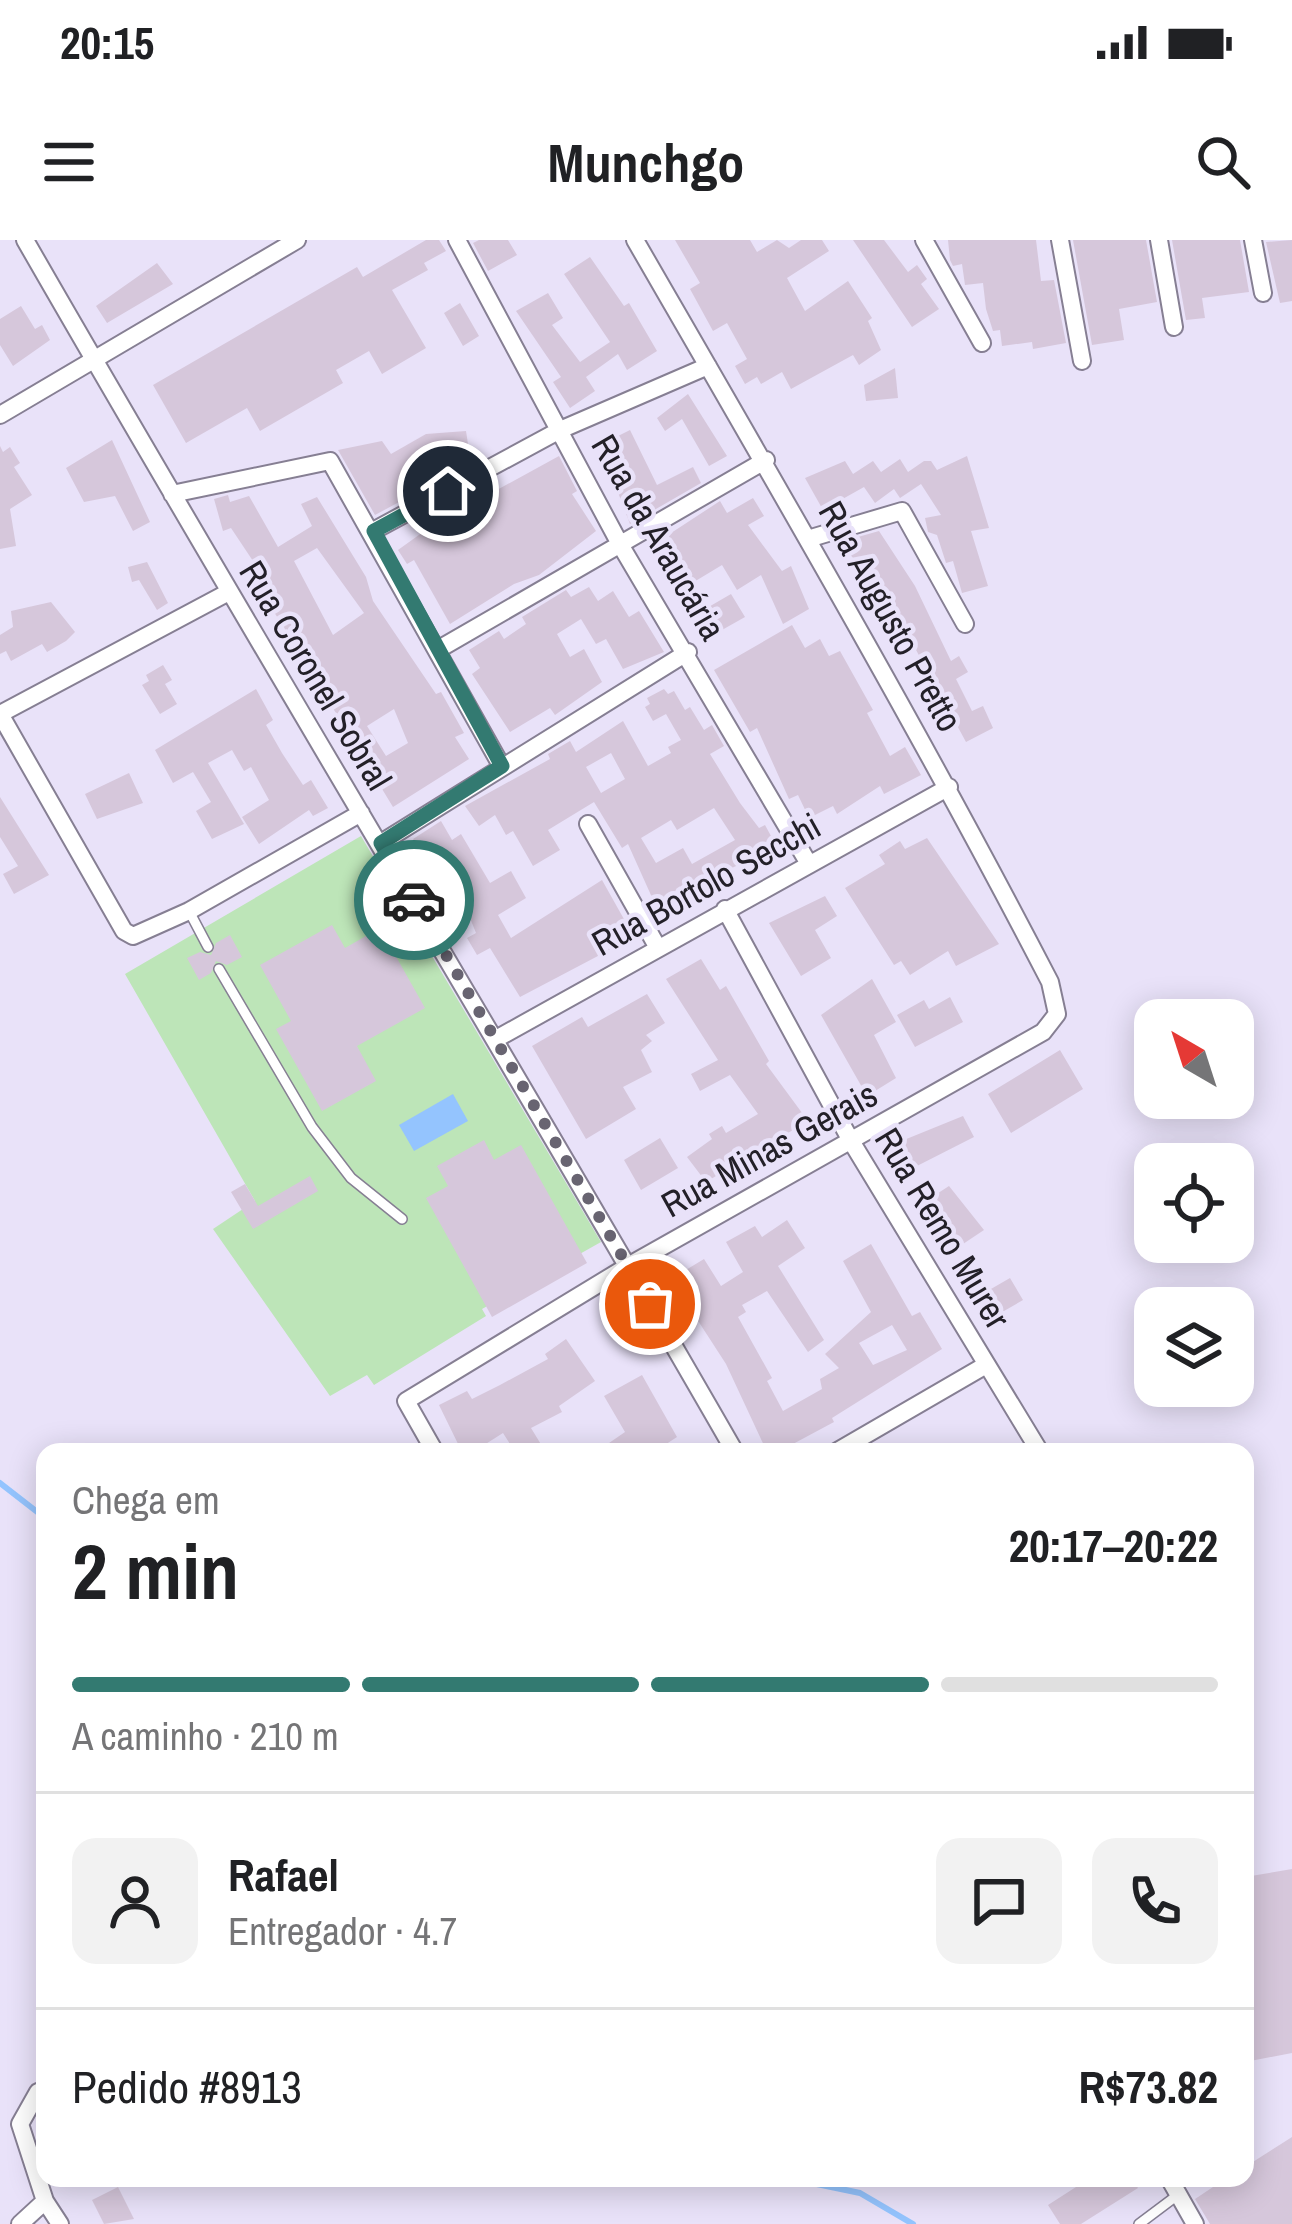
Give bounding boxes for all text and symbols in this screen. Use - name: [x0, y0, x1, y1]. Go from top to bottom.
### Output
- text: 20:15: [60, 12, 154, 73]
- text: Munchgo: [548, 126, 744, 199]
- icon: menu: [36, 129, 102, 195]
- icon: search: [1190, 129, 1256, 195]
- street label: Rua da Araucária: [581, 426, 737, 648]
- pin: [397, 440, 499, 542]
- icon: home: [415, 458, 481, 524]
- street label: Rua Augusto Pretto: [808, 492, 974, 740]
- street label: Rua Coronel Sobral: [229, 552, 403, 798]
- street label: Rua Bortolo Secchi: [583, 801, 829, 967]
- courier: [354, 840, 474, 960]
- icon: car: [381, 867, 447, 933]
- north arrow: [1134, 999, 1254, 1119]
- map controls: [1134, 999, 1254, 1407]
- street label: Rua Minas Gerais: [653, 1070, 885, 1228]
- street label: Rua Remo Murer: [864, 1119, 1022, 1338]
- button: locate: [1134, 1143, 1254, 1263]
- pin: [599, 1253, 701, 1355]
- icon: bag: [617, 1271, 683, 1337]
- button: layers: [1134, 1287, 1254, 1407]
- text: Chega em: [72, 1474, 220, 1526]
- text: 20:17–20:22: [1009, 1515, 1218, 1576]
- text: 2 min: [72, 1518, 239, 1623]
- text: A caminho · 210 m: [72, 1710, 339, 1762]
- button: person: [72, 1838, 198, 1964]
- button: chat: [936, 1838, 1062, 1964]
- button: phone: [1092, 1838, 1218, 1964]
- text: Rafael: [228, 1844, 339, 1905]
- text: Entregador · 4.7: [228, 1905, 457, 1957]
- text: Pedido #8913: [72, 2056, 302, 2117]
- text: R$73.82: [1078, 2056, 1218, 2117]

